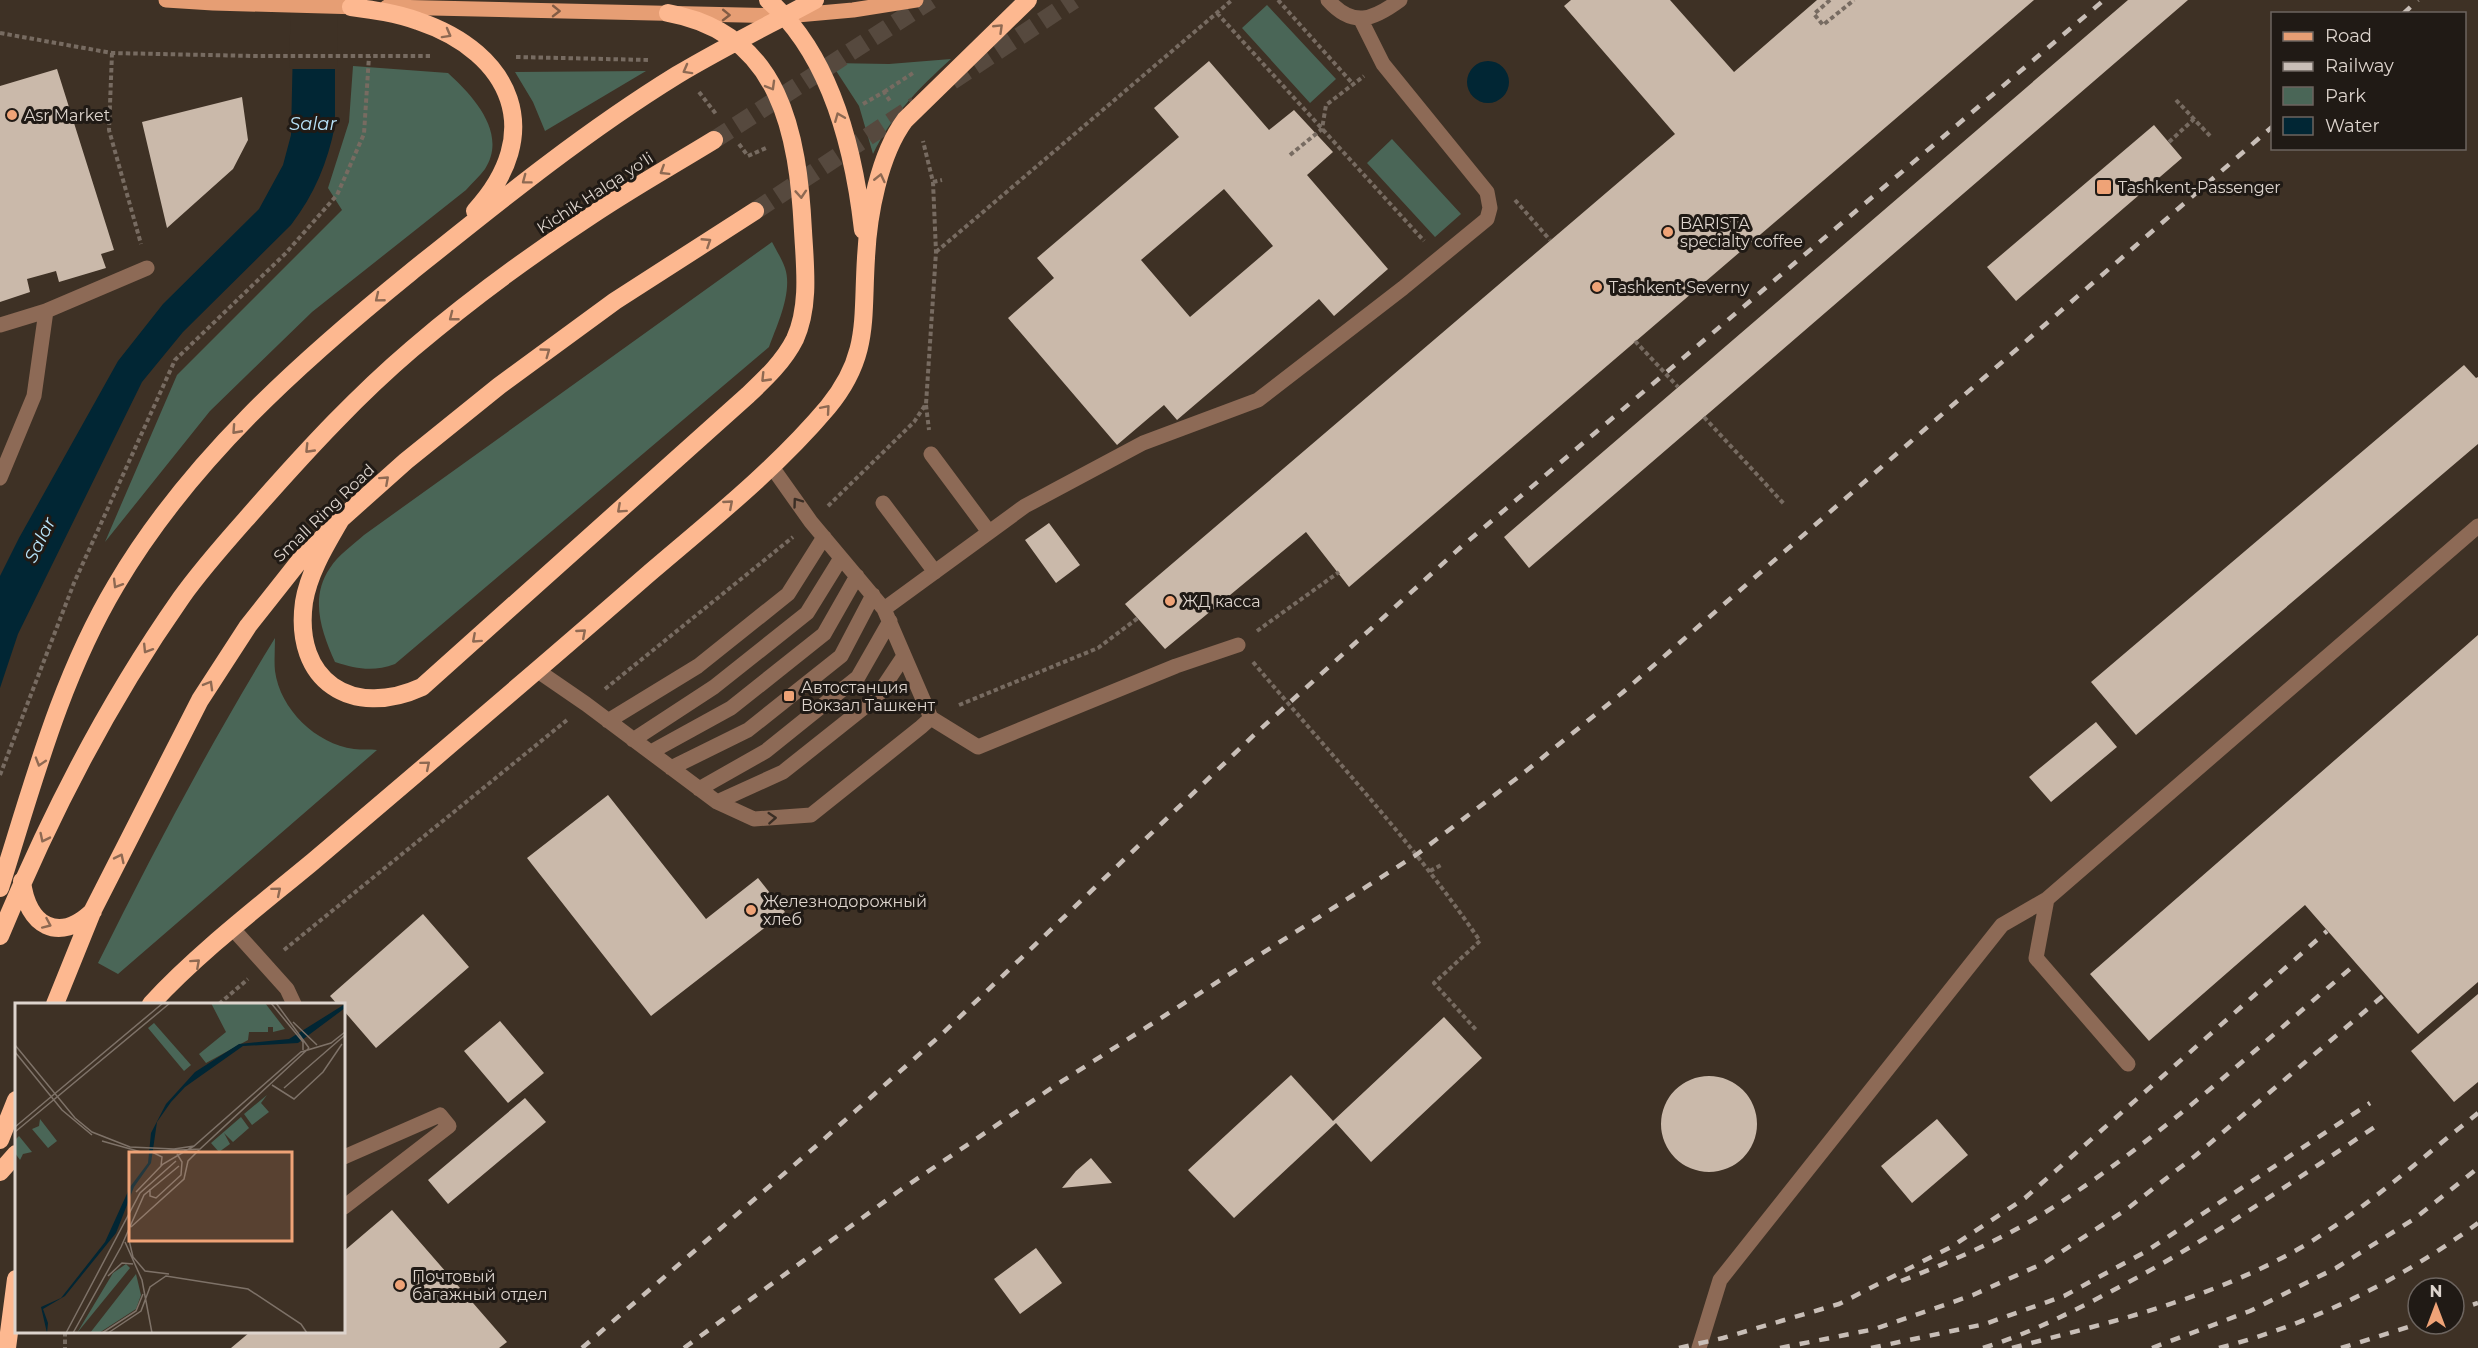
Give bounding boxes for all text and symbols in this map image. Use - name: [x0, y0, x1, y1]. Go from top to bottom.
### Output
- one-way arrow: [552, 5, 561, 17]
- one-way arrow: [722, 8, 731, 21]
- legend: [2271, 12, 2466, 150]
- one-way arrow: [992, 25, 1003, 36]
- text: Road: [2325, 25, 2372, 47]
- one-way arrow: [441, 27, 451, 38]
- text: Railway: [2325, 55, 2394, 77]
- one-way arrow: [683, 63, 693, 74]
- one-way arrow: [764, 80, 775, 90]
- text: Park: [2325, 85, 2366, 107]
- place label: Asr Market: [24, 106, 111, 125]
- marker: Asr Market: [5, 108, 19, 122]
- one-way arrow: [834, 112, 846, 123]
- water label: Salar: [289, 113, 338, 135]
- text: Water: [2325, 115, 2380, 137]
- street label: Kichik Halqa yo'li: [533, 148, 657, 238]
- one-way arrow: [660, 163, 670, 175]
- one-way arrow: [522, 173, 533, 184]
- one-way arrow: [873, 173, 886, 183]
- marker: Tashkent-Passenger: [2095, 178, 2113, 196]
- place label: Tashkent-Passenger: [2118, 178, 2281, 197]
- one-way arrow: [794, 190, 807, 199]
- place label: BARISTA specialty coffee: [1680, 214, 1803, 251]
- marker: BARISTA specialty coffee: [1661, 225, 1675, 239]
- one-way arrow: [701, 237, 711, 249]
- place label: Tashkent Severny: [1609, 278, 1749, 297]
- marker: Tashkent Severny: [1590, 280, 1604, 294]
- one-way arrow: [375, 290, 386, 301]
- one-way arrow: [448, 310, 459, 321]
- one-way arrow: [540, 348, 551, 359]
- one-way arrow: [762, 370, 773, 381]
- one-way arrow: [819, 405, 830, 416]
- one-way arrow: [232, 423, 243, 434]
- one-way arrow: [305, 442, 316, 452]
- street label: Small Ring Road: [270, 460, 378, 566]
- one-way arrow: [378, 476, 389, 487]
- one-way arrow: [793, 498, 804, 509]
- one-way arrow: [722, 500, 733, 511]
- one-way arrow: [617, 502, 628, 513]
- water label: Salar: [20, 513, 61, 566]
- one-way arrow: [112, 578, 124, 588]
- place label: ЖД касса: [1182, 592, 1261, 611]
- marker: ЖД касса: [1163, 594, 1177, 608]
- one-way arrow: [575, 629, 586, 640]
- one-way arrow: [472, 632, 483, 643]
- one-way arrow: [143, 643, 155, 653]
- place label: Автостанция Вокзал Ташкент: [801, 678, 935, 715]
- one-way arrow: [202, 681, 213, 691]
- marker: Автостанция Вокзал Ташкент: [782, 689, 796, 703]
- one-way arrow: [34, 756, 47, 767]
- one-way arrow: [419, 761, 430, 772]
- one-way arrow: [767, 812, 776, 825]
- one-way arrow: [39, 832, 51, 843]
- one-way arrow: [113, 854, 124, 865]
- one-way arrow: [270, 887, 281, 898]
- place label: Железнодорожный хлеб: [763, 892, 927, 929]
- marker: Железнодорожный хлеб: [744, 903, 758, 917]
- one-way arrow: [41, 917, 52, 929]
- one-way arrow: [189, 959, 199, 970]
- inset map: [15, 1003, 345, 1333]
- place label: Почтовый багажный отдел: [412, 1267, 548, 1304]
- north arrow: [2406, 1276, 2466, 1336]
- marker: Почтовый багажный отдел: [393, 1278, 407, 1292]
- text: N: [2430, 1282, 2442, 1301]

